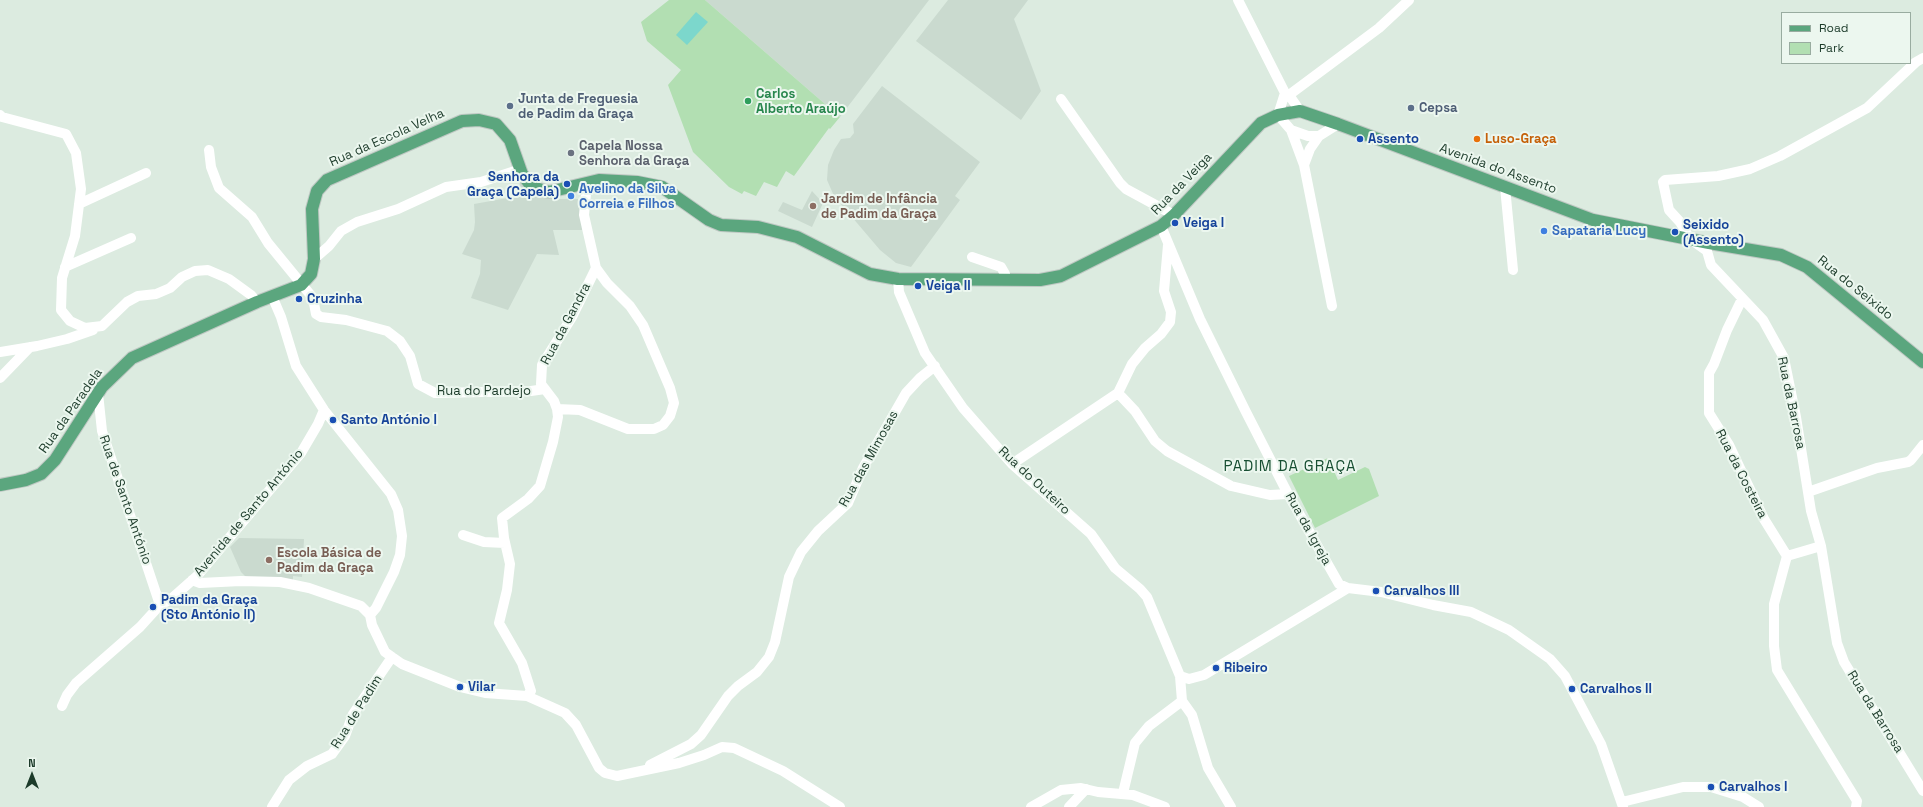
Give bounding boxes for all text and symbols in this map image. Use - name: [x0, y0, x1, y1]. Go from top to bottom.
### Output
- legend: [1781, 12, 1911, 64]
- text: Road: [1819, 20, 1848, 36]
- text: Park: [1819, 40, 1844, 56]
- place label: Carlos Alberto Araújo: [756, 86, 846, 117]
- place label: Junta de Freguesia de Padim da Graça: [518, 91, 638, 122]
- marker: Carlos Alberto Araújo: [743, 96, 753, 106]
- place label: Cepsa: [1419, 100, 1457, 116]
- marker: Junta de Freguesia de Padim da Graça: [505, 101, 515, 111]
- marker: Cepsa: [1406, 103, 1416, 113]
- street label: Rua da Escola Velha: [327, 106, 447, 170]
- place label: Assento: [1368, 131, 1419, 147]
- place label: Luso-Graça: [1485, 131, 1557, 147]
- marker: Assento: [1355, 134, 1365, 144]
- marker: Luso-Graça: [1472, 134, 1482, 144]
- place label: Capela Nossa Senhora da Graça: [579, 138, 689, 169]
- street label: Avenida do Assento: [1437, 141, 1559, 197]
- marker: Capela Nossa Senhora da Graça: [566, 148, 576, 158]
- street label: Rua da Veiga: [1148, 150, 1216, 218]
- place label: Senhora da Graça (Capela): [467, 169, 559, 200]
- marker: Senhora da Graça (Capela): [562, 179, 572, 189]
- place label: Avelino da Silva Correia e Filhos: [579, 181, 676, 212]
- marker: Avelino da Silva Correia e Filhos: [566, 191, 576, 201]
- place label: Jardim de Infância de Padim da Graça: [821, 191, 937, 222]
- marker: Jardim de Infância de Padim da Graça: [808, 201, 818, 211]
- place label: Veiga I: [1183, 215, 1224, 231]
- place label: Seixido (Assento): [1683, 217, 1744, 248]
- marker: Veiga I: [1170, 218, 1180, 228]
- place label: Sapataria Lucy: [1552, 223, 1646, 239]
- marker: Sapataria Lucy: [1539, 226, 1549, 236]
- marker: Seixido (Assento): [1670, 227, 1680, 237]
- street label: Rua do Seixido: [1814, 253, 1896, 323]
- place label: Veiga II: [926, 278, 971, 294]
- street label: Rua da Gandra: [538, 280, 594, 368]
- marker: Veiga II: [913, 281, 923, 291]
- place label: Cruzinha: [307, 291, 362, 307]
- marker: Cruzinha: [294, 294, 304, 304]
- street label: Rua da Barrosa: [1774, 355, 1808, 451]
- street label: Rua da Paradela: [36, 366, 106, 456]
- street label: Rua do Pardejo: [437, 383, 531, 399]
- street label: Rua das Mimosas: [836, 408, 902, 510]
- place label: Santo António I: [341, 412, 437, 428]
- marker: Santo António I: [328, 415, 338, 425]
- street label: Rua da Costeira: [1712, 427, 1770, 521]
- street label: Rua de Santo António: [96, 433, 154, 567]
- street label: Rua do Outeiro: [995, 444, 1073, 518]
- street label: Avenida de Santo António: [191, 446, 307, 580]
- district label: PADIM DA GRAÇA: [1224, 458, 1356, 476]
- street label: Rua da Igreja: [1282, 490, 1334, 568]
- place label: Escola Básica de Padim da Graça: [277, 545, 381, 576]
- marker: Escola Básica de Padim da Graça: [264, 555, 274, 565]
- place label: Carvalhos III: [1384, 583, 1459, 599]
- marker: Carvalhos III: [1371, 586, 1381, 596]
- place label: Padim da Graça (Sto António II): [161, 592, 257, 623]
- marker: Padim da Graça (Sto António II): [148, 602, 158, 612]
- place label: Ribeiro: [1224, 660, 1268, 676]
- marker: Ribeiro: [1211, 663, 1221, 673]
- street label: Rua da Barrosa: [1843, 668, 1907, 756]
- street label: Rua de Padim: [328, 672, 386, 752]
- place label: Vilar: [468, 679, 496, 695]
- place label: Carvalhos II: [1580, 681, 1652, 697]
- marker: Vilar: [455, 682, 465, 692]
- marker: Carvalhos II: [1567, 684, 1577, 694]
- north arrow: [12, 755, 52, 795]
- text: N: [28, 756, 36, 770]
- place label: Carvalhos I: [1719, 779, 1787, 795]
- marker: Carvalhos I: [1706, 782, 1716, 792]

